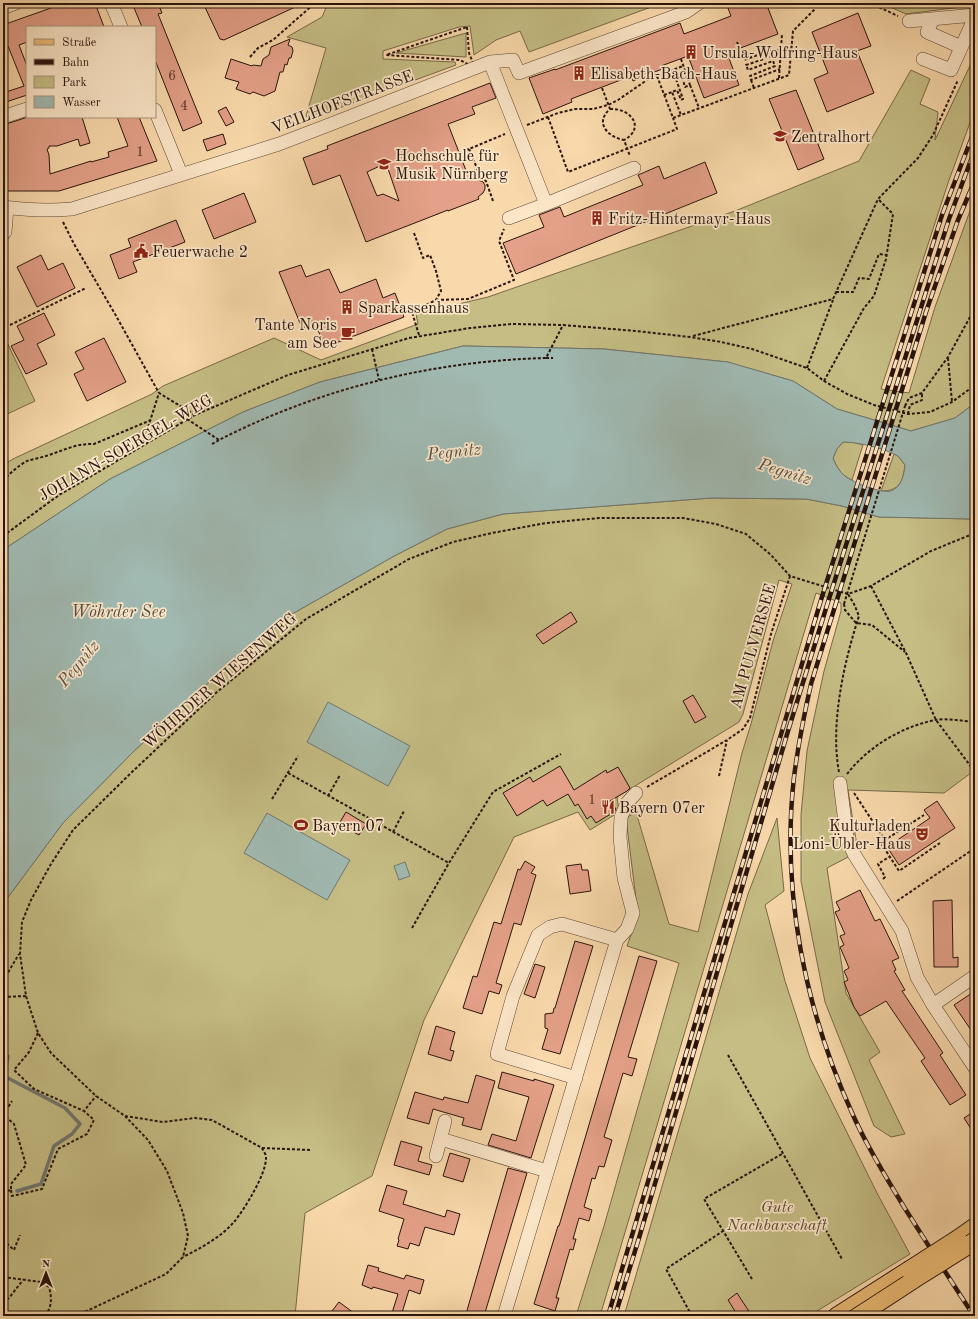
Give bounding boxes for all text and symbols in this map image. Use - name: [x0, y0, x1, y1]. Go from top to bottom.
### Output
- legend: [26, 26, 156, 118]
- text: Straße: [62, 37, 97, 49]
- building icon: Ursula-Wolfring-Haus: [683, 44, 699, 60]
- place label: Ursula-Wolfring-Haus: [702, 46, 858, 62]
- text: Bahn: [62, 57, 90, 69]
- building icon: Elisabeth-Bach-Haus: [571, 65, 587, 81]
- place label: Elisabeth-Bach-Haus: [590, 67, 737, 83]
- street label: VEILHOFSTRASSE: [269, 68, 416, 137]
- house number: 6: [168, 69, 176, 83]
- text: Park: [62, 77, 87, 89]
- text: Wasser: [62, 97, 101, 109]
- house number: 4: [180, 99, 188, 113]
- school or university icon: Zentralhort: [772, 128, 788, 144]
- place label: Zentralhort: [791, 130, 871, 146]
- house number: 1: [136, 145, 144, 159]
- place label: Hochschule für Musik Nürnberg: [395, 149, 508, 183]
- school or university icon: Hochschule für Musik Nürnberg: [376, 156, 392, 172]
- building icon: Fritz-Hintermayr-Haus: [589, 210, 605, 226]
- place label: Fritz-Hintermayr-Haus: [608, 212, 771, 228]
- public building icon: Feuerwache 2: [133, 243, 149, 259]
- place label: Feuerwache 2: [152, 245, 248, 261]
- building icon: Sparkassenhaus: [339, 299, 355, 315]
- place label: Sparkassenhaus: [358, 301, 469, 317]
- place label: Tante Noris am See: [254, 318, 337, 352]
- cafe icon: Tante Noris am See: [340, 325, 356, 341]
- street label: JOHANN-SOERGEL-WEG: [36, 392, 216, 505]
- water label: Pegnitz: [425, 441, 482, 464]
- water label: Pegnitz: [755, 456, 813, 489]
- street label: AM PULVERSEE: [728, 582, 780, 711]
- water label: Wöhrder See: [71, 604, 165, 621]
- street label: WÖHRDER WIESENWEG: [138, 607, 301, 753]
- water label: Pegnitz: [54, 638, 103, 691]
- house number: 1: [588, 793, 596, 807]
- restaurant icon: Bayern 07er: [600, 799, 616, 815]
- place label: Bayern 07er: [619, 801, 705, 817]
- sports icon: Bayern 07: [293, 817, 309, 833]
- place label: Bayern 07: [312, 819, 384, 835]
- place label: Kulturladen Loni-Übler-Haus: [793, 819, 911, 853]
- theatre icon: Kulturladen Loni-Übler-Haus: [914, 826, 930, 842]
- park label: Gute Nachbarschaft: [726, 1200, 828, 1234]
- north arrow: [26, 1253, 66, 1293]
- text: N: [42, 1259, 51, 1270]

